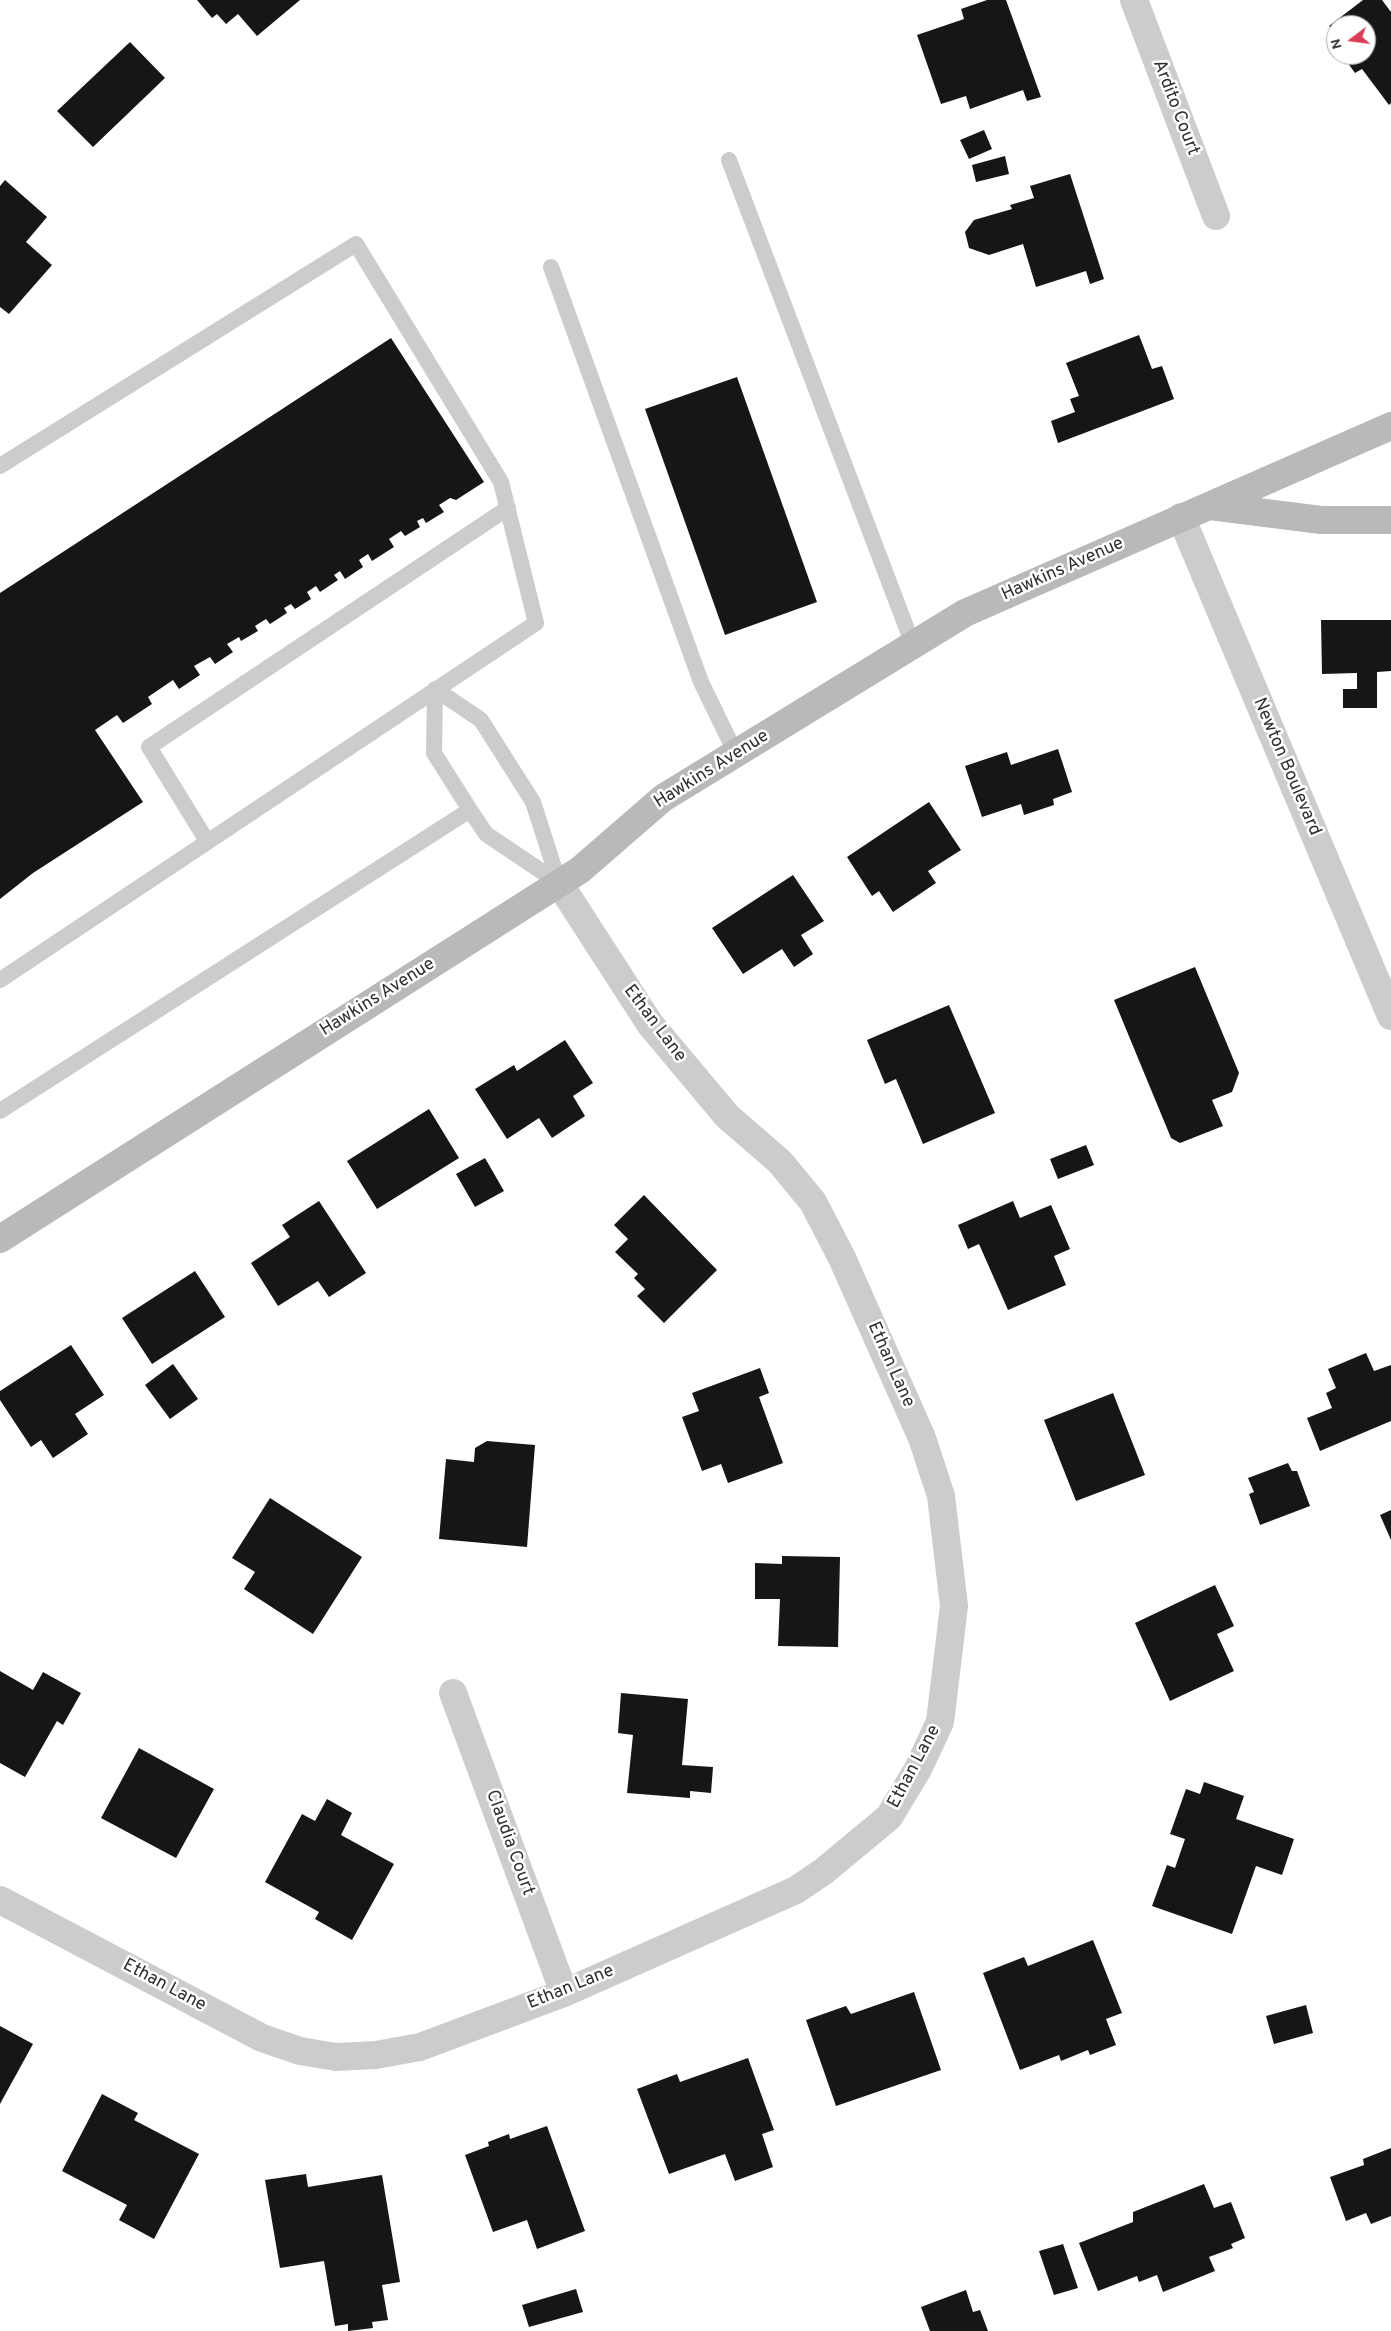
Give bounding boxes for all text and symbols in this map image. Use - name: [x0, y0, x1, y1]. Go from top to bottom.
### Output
- north arrow: [1326, 15, 1376, 65]
- text: N: [1327, 37, 1347, 51]
- street label: Ardito Court: [1147, 57, 1203, 159]
- street label: Hawkins Avenue: [999, 533, 1127, 607]
- street label: Newton Boulevard: [1247, 695, 1325, 839]
- street label: Hawkins Avenue: [651, 726, 773, 814]
- street label: Hawkins Avenue: [317, 954, 439, 1042]
- street label: Ethan Lane: [618, 981, 690, 1067]
- street label: Ethan Lane: [862, 1319, 918, 1411]
- street label: Ethan Lane: [884, 1722, 946, 1812]
- street label: Claudia Court: [480, 1787, 538, 1899]
- street label: Ethan Lane: [119, 1955, 209, 2017]
- street label: Ethan Lane: [525, 1961, 617, 2015]

